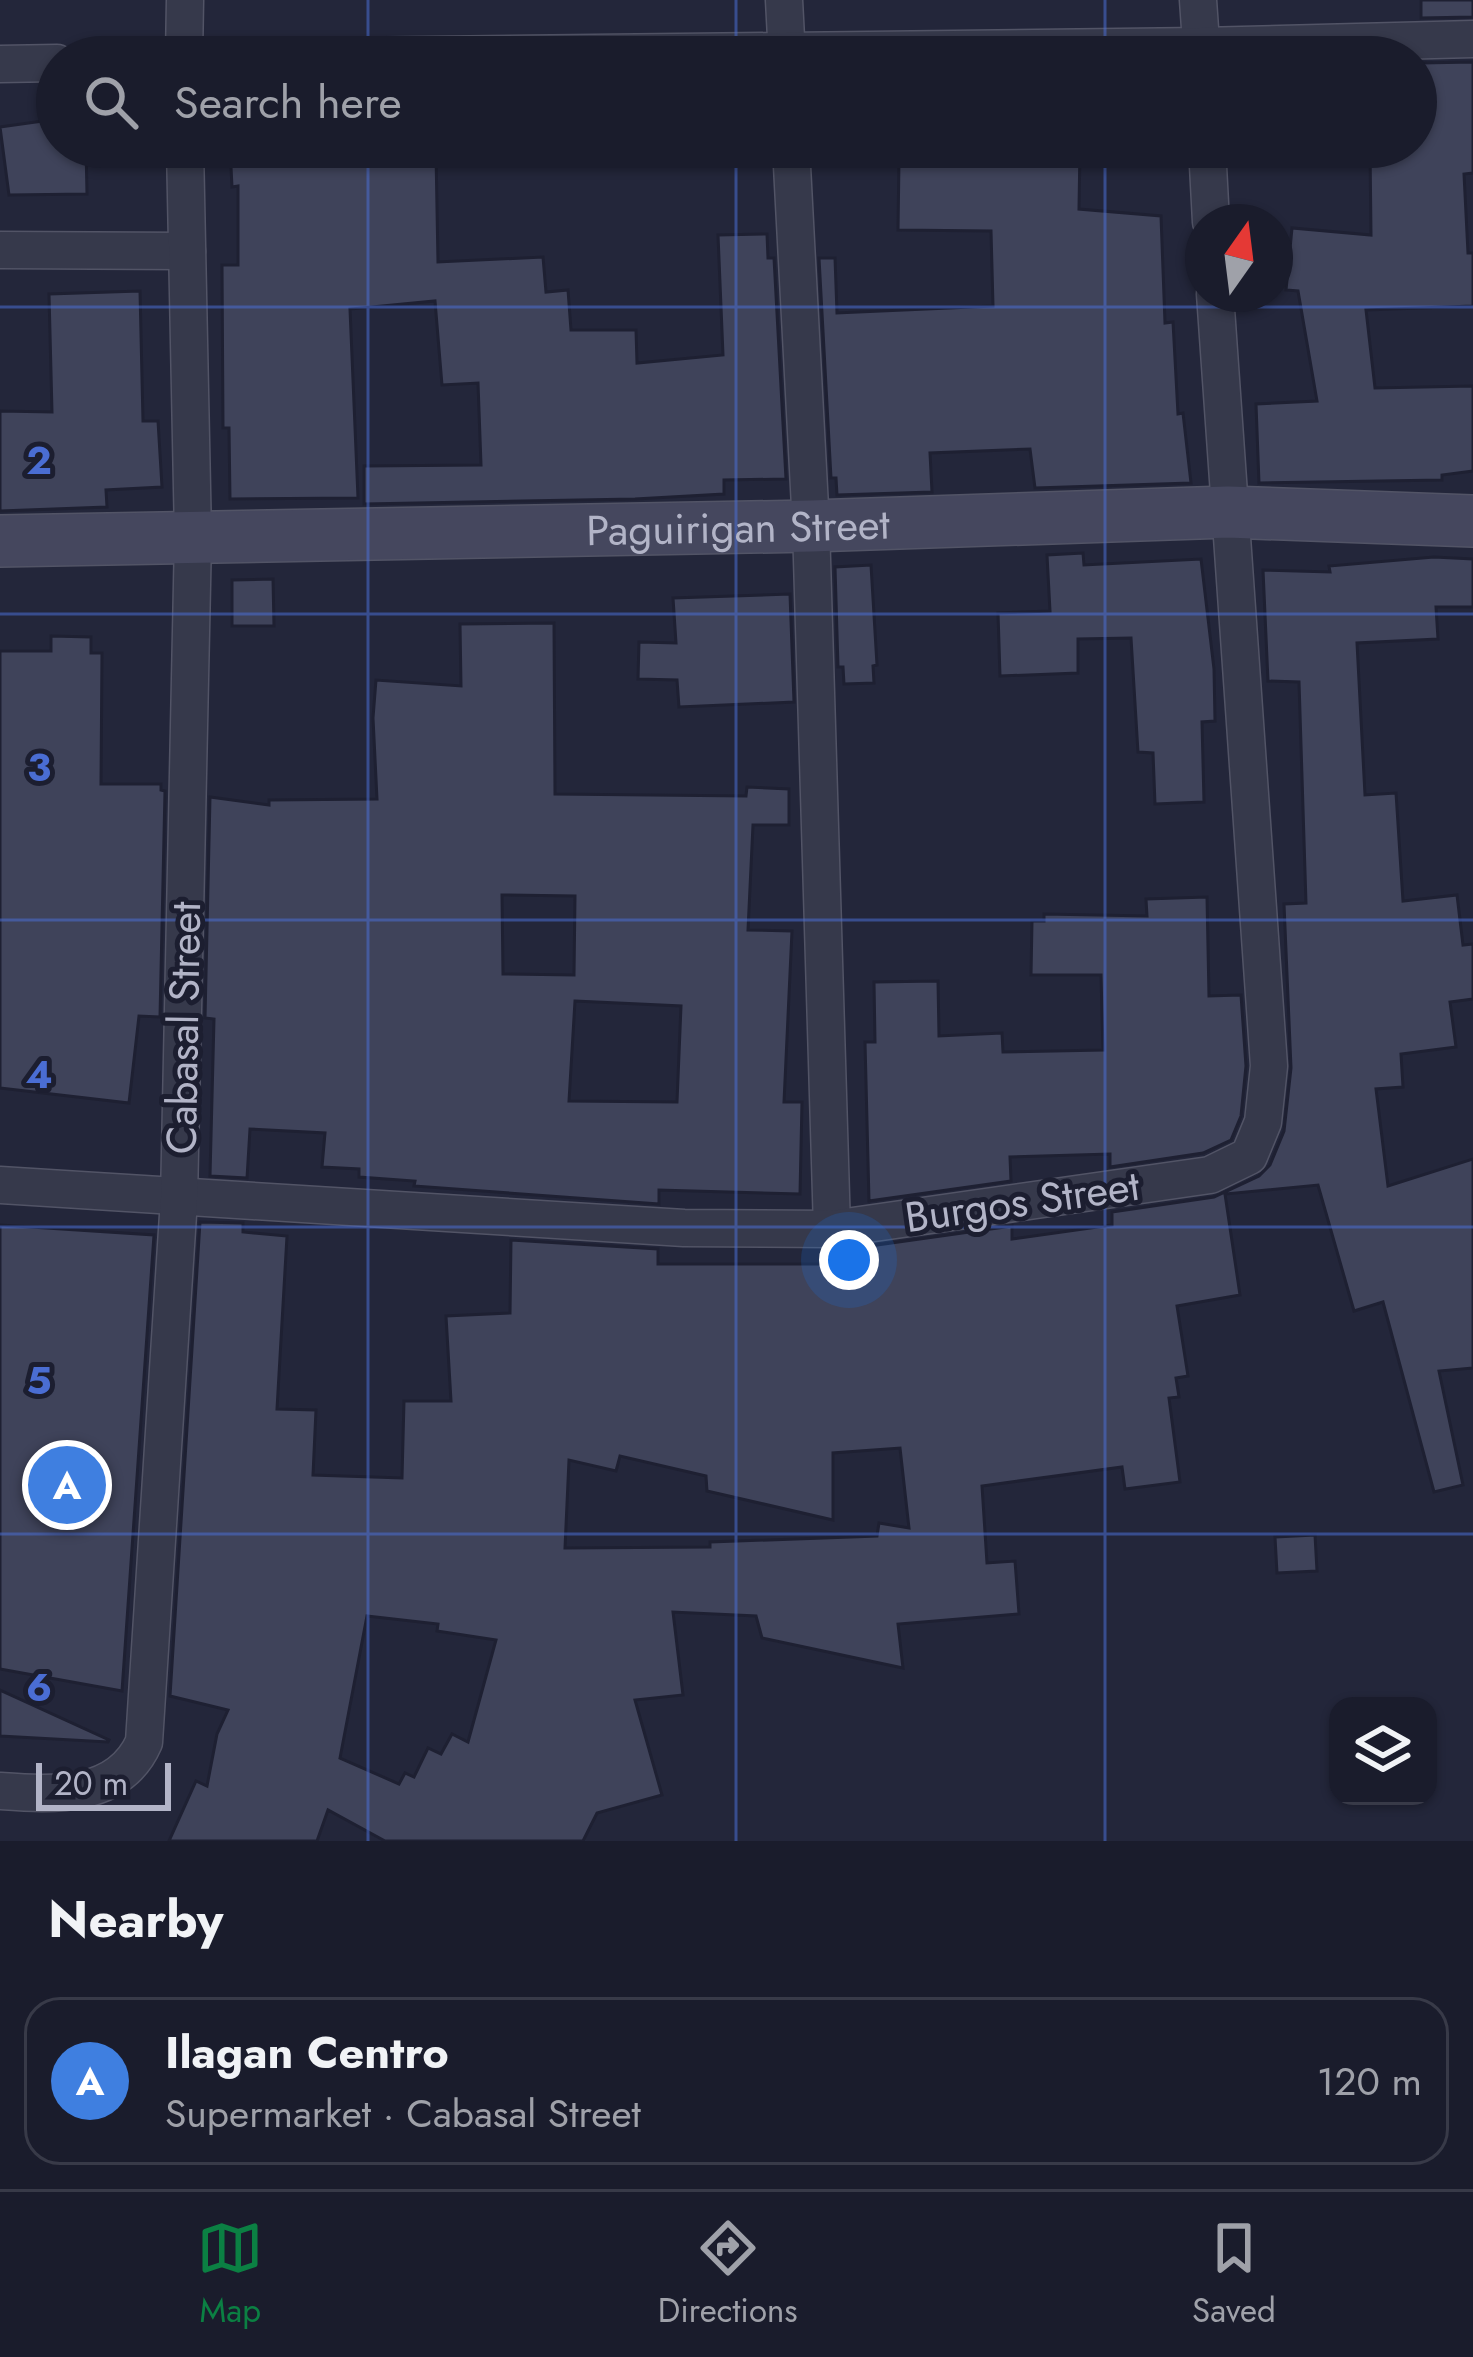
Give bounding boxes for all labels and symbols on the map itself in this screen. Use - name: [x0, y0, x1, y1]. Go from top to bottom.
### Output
- north arrow: [1185, 204, 1293, 312]
- text: 2: [26, 432, 52, 489]
- street label: Paguirigan Street: [586, 493, 891, 561]
- text: 3: [27, 739, 51, 796]
- street label: Cabasal Street: [151, 901, 216, 1155]
- text: 4: [25, 1046, 53, 1103]
- street label: Burgos Street: [901, 1155, 1143, 1248]
- your location: [819, 1230, 879, 1290]
- text: 5: [26, 1352, 52, 1409]
- pin: A: [28, 1440, 106, 1530]
- text: 6: [26, 1659, 52, 1716]
- scale bar: [36, 1757, 171, 1810]

